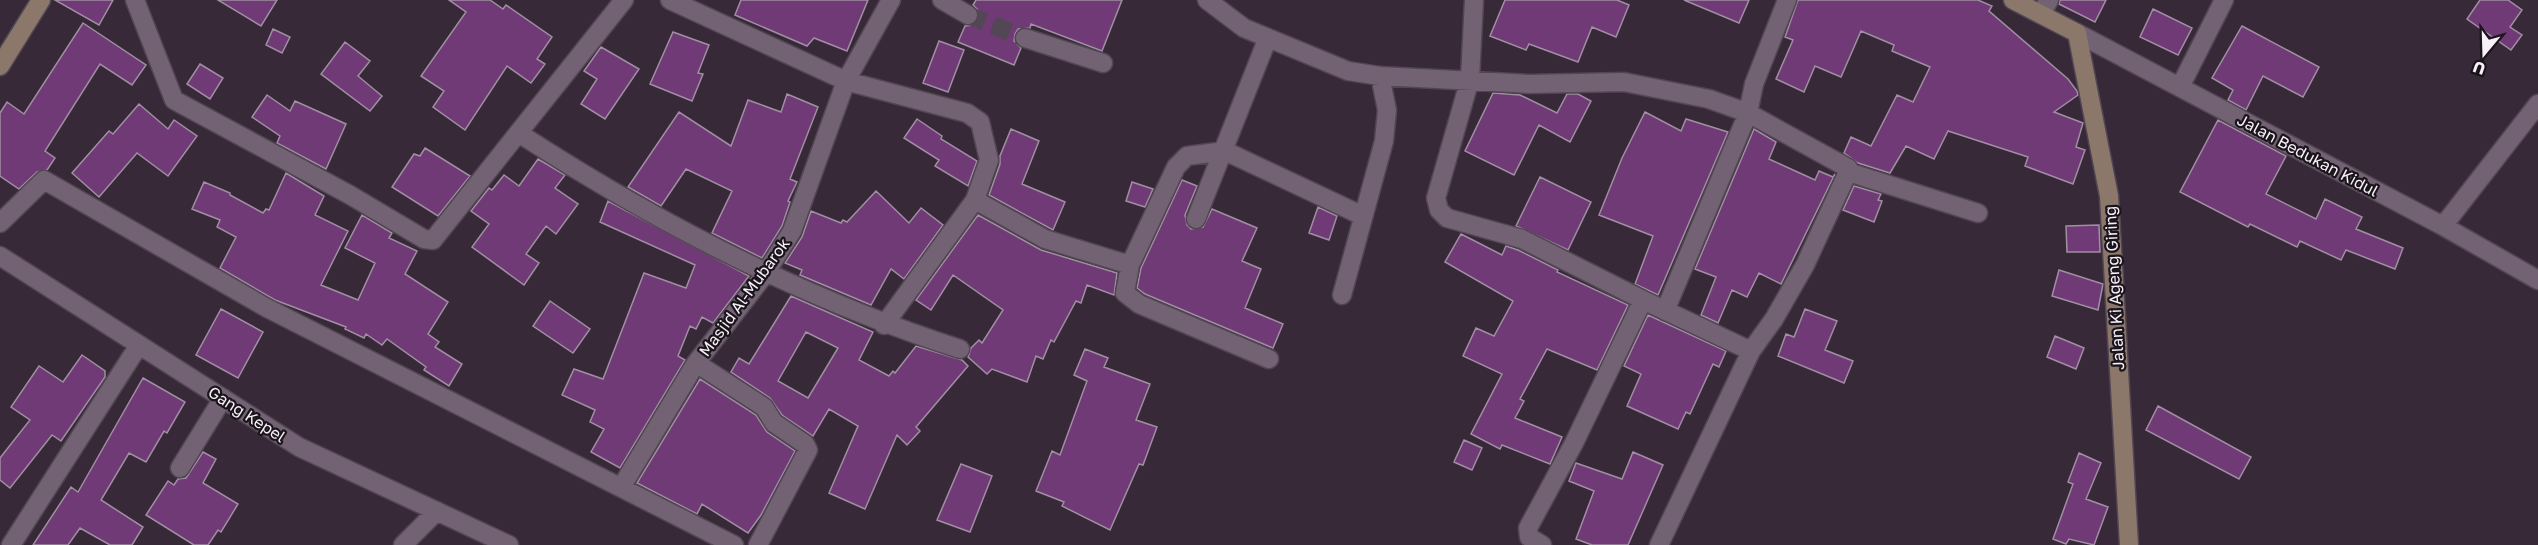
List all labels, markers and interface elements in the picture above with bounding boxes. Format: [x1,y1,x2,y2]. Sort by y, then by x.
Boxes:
north arrow [2454,24,2514,84]
text: U [2470,57,2488,80]
street label: Jalan Bedukan Kidul [2234,109,2382,201]
street label: Jalan Ki Ageng Giring [2100,205,2128,371]
street label: Masjid Al-Mubarok [694,234,794,360]
street label: Gang Kepel [205,382,289,446]

